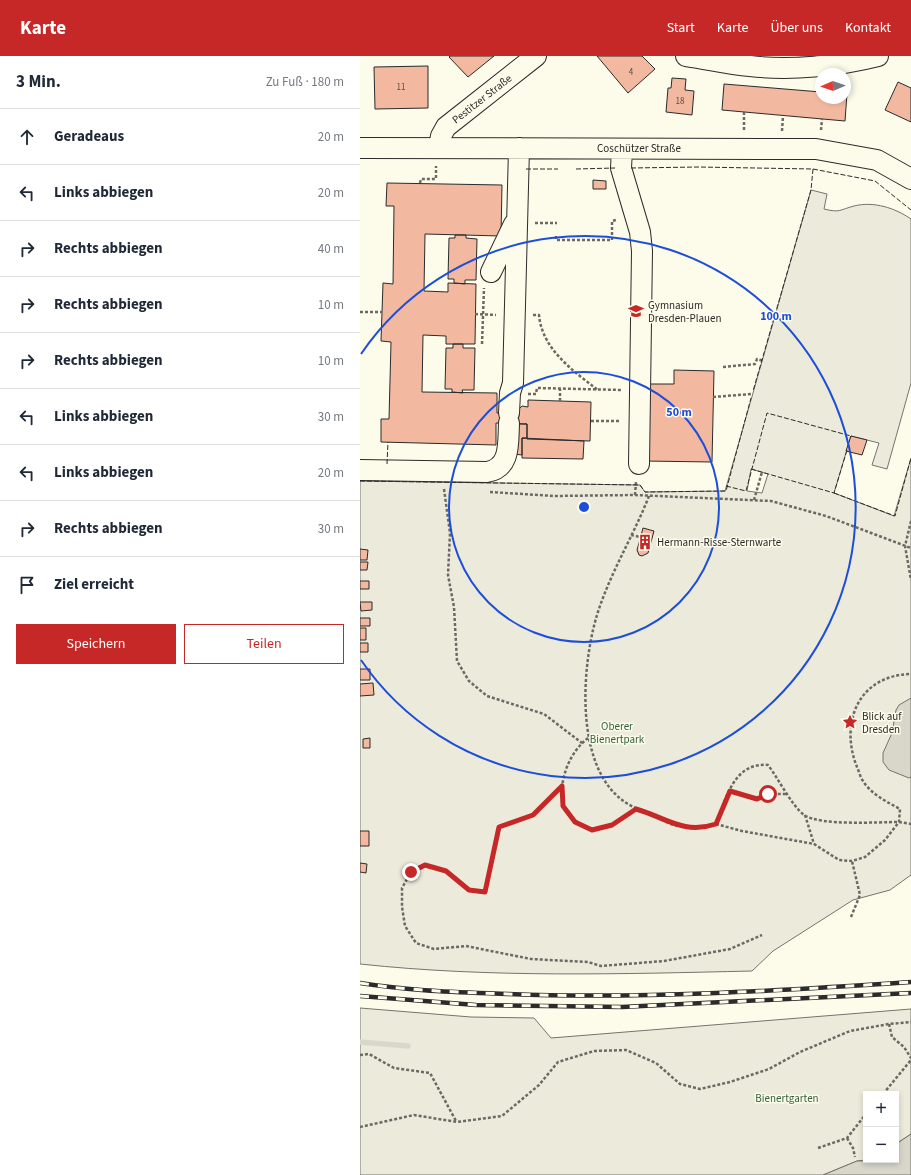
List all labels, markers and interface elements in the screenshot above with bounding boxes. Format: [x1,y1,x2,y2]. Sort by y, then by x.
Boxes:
text: Karte [20,15,66,42]
text: Start [667,18,695,38]
text: Karte [717,18,748,38]
text: Über uns [770,18,823,38]
text: Kontakt [845,18,891,38]
house number: 4 [629,66,634,79]
north arrow [815,68,851,104]
text: 3 Min. [16,70,61,94]
street label: Pestitzer Straße [449,71,515,127]
text: Zu Fuß · 180 m [266,73,344,91]
house number: 11 [397,81,405,94]
house number: 18 [676,95,685,108]
icon: ahead [16,126,38,148]
text: Geradeaus [54,126,124,147]
text: 20 m [318,128,344,146]
street label: Coschützer Straße [597,141,681,156]
icon: left [16,182,38,204]
text: Links abbiegen [54,182,153,203]
text: 20 m [318,184,344,202]
icon: right [16,238,38,260]
text: Rechts abbiegen [54,238,163,259]
text: 40 m [318,240,344,258]
icon: right [16,294,38,316]
text: Rechts abbiegen [54,294,163,315]
text: 10 m [318,296,344,314]
place label: Gymnasium Dresden-Plauen [648,298,722,326]
school or university icon: Gymnasium Dresden-Plauen [627,302,645,320]
text: 100 m [760,308,792,325]
icon: right [16,350,38,372]
text: Rechts abbiegen [54,350,163,371]
text: 10 m [318,352,344,370]
text: 50 m [666,404,692,421]
icon: left [16,406,38,428]
text: Links abbiegen [54,406,153,427]
text: 30 m [318,408,344,426]
icon: left [16,462,38,484]
text: Links abbiegen [54,462,153,483]
text: 20 m [318,464,344,482]
centre of rings [577,500,591,514]
icon: right [16,518,38,540]
text: Rechts abbiegen [54,518,163,539]
text: 30 m [318,520,344,538]
building icon: Hermann-Risse-Sternwarte [636,533,654,551]
place label: Hermann-Risse-Sternwarte [657,535,782,550]
icon: arrive [16,574,38,596]
text: Ziel erreicht [54,574,134,595]
button: Speichern [16,624,176,664]
button: Teilen [184,624,344,664]
place label: Blick auf Dresden [862,709,902,737]
place icon: Blick auf Dresden [841,713,859,731]
park label: Oberer Bienertpark [590,719,645,747]
route start [759,785,777,803]
route end [402,863,420,881]
park label: Bienertgarten [755,1091,819,1106]
map controls [863,1091,899,1163]
button: + [863,1091,899,1127]
button: − [863,1127,899,1163]

